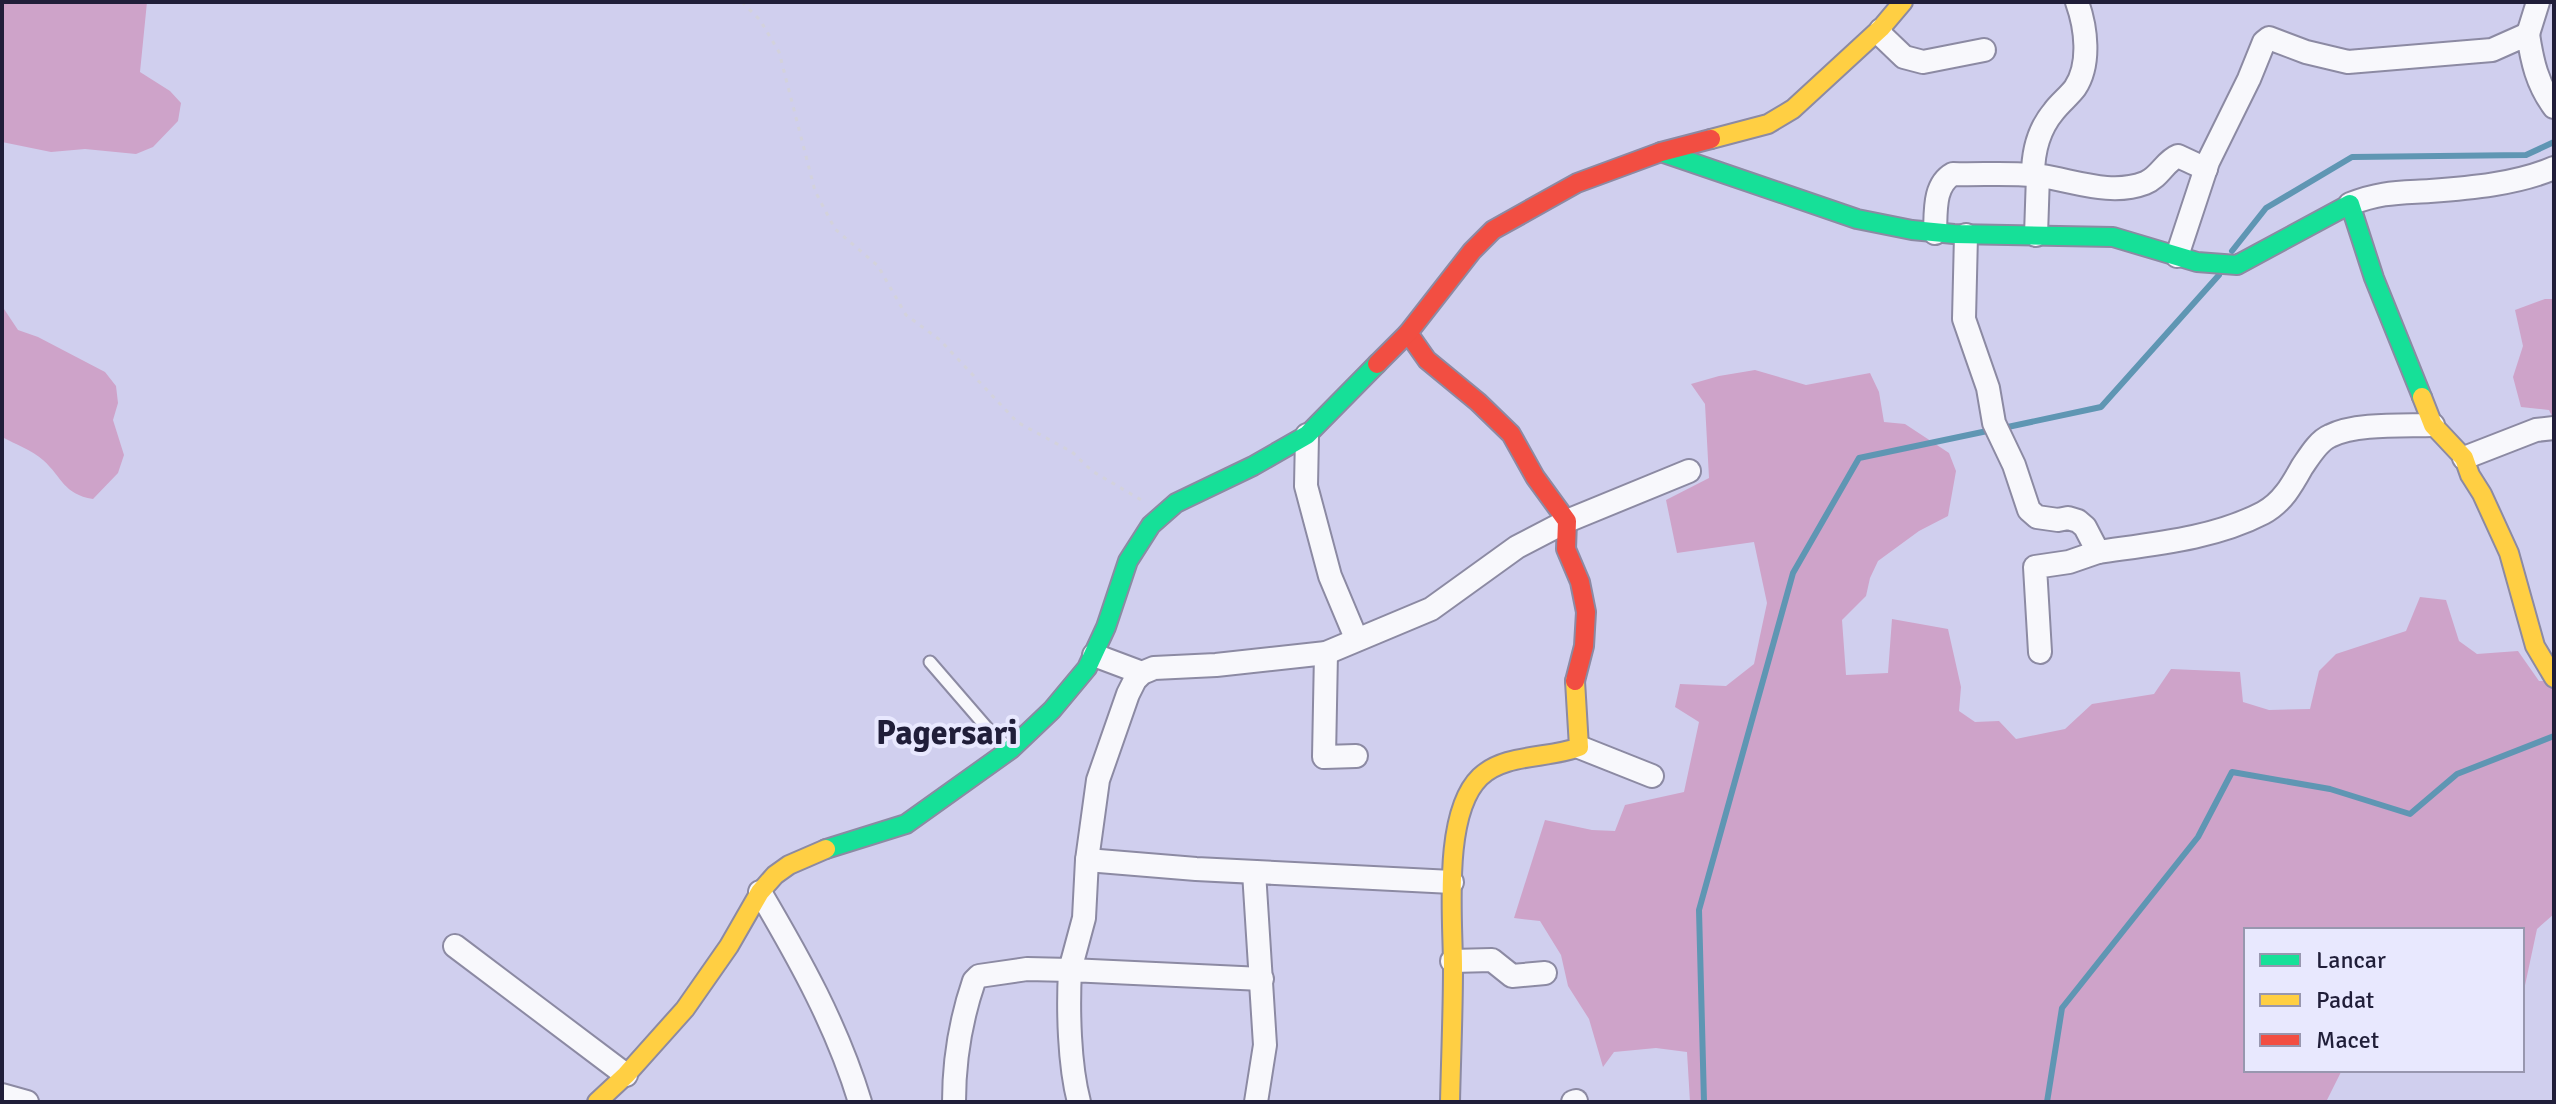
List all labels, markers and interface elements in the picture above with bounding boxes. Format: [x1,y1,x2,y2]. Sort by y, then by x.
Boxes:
district label: Pagersari [876,712,1018,754]
legend [2244,928,2524,1072]
text: Lancar [2316,945,2386,975]
text: Padat [2316,985,2374,1015]
text: Macet [2316,1025,2379,1055]

